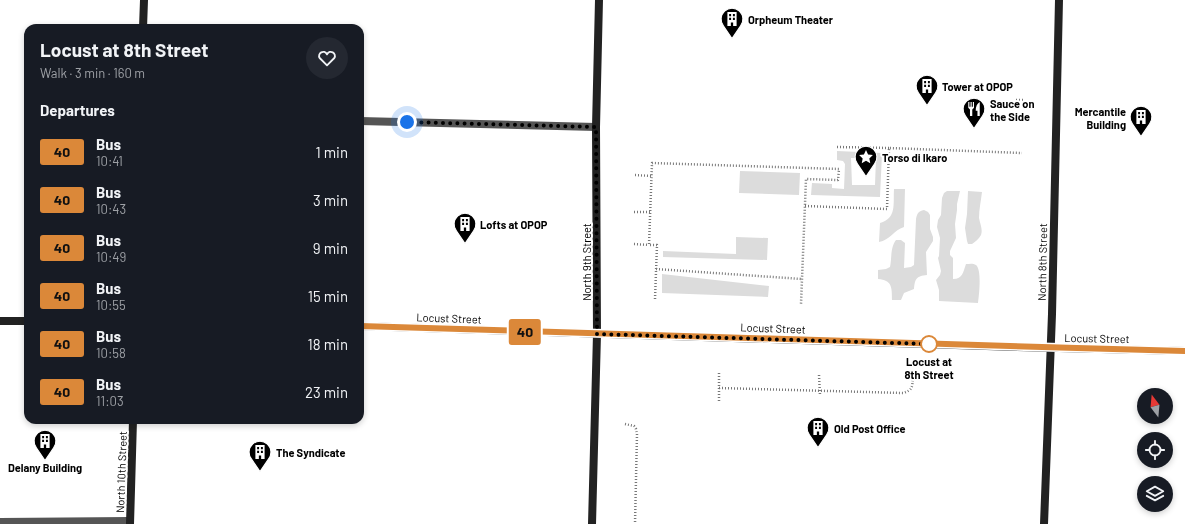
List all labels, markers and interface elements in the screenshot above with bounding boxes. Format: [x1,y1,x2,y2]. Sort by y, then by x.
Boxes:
building icon: Orpheum Theater [719,6,745,39]
place label: Orpheum Theater [748,13,834,26]
button: heart [306,37,348,79]
text: Locust at 8th Street [40,38,208,61]
text: Walk · 3 min · 160 m [40,65,145,81]
building icon: Tower at OPOP [914,73,940,106]
place label: Tower at OPOP [942,80,1013,93]
restaurant icon: Sauce on the Side [961,96,987,129]
place label: Sauce on the Side [990,97,1034,123]
text: Departures [40,101,115,119]
building icon: Mercantile Building [1128,104,1154,137]
place label: Mercantile Building [1075,105,1126,131]
your location [397,112,417,132]
text: Bus [96,135,121,153]
text: 40 [54,143,70,160]
text: 1 min [315,143,348,161]
place icon: Torso di Ikaro [853,144,879,177]
place label: Torso di Ikaro [882,151,947,164]
text: 10:41 [96,153,123,169]
text: Bus [96,183,121,201]
text: 40 [54,191,70,208]
text: 3 min [313,191,348,209]
text: 10:43 [96,201,126,217]
building icon: Lofts at OPOP [452,211,478,244]
place label: Lofts at OPOP [480,218,548,231]
street label: North 9th Street [580,223,593,301]
street label: North 8th Street [1035,223,1049,301]
text: Bus [96,231,121,249]
text: 40 [54,239,70,256]
text: 9 min [313,239,348,257]
text: 10:49 [96,249,126,265]
text: Bus [96,279,121,297]
text: 40 [54,287,70,304]
text: 15 min [308,287,348,305]
text: 10:55 [96,297,126,313]
street label: Locust Street [416,310,482,326]
line badge: 40 [507,319,543,345]
street label: Locust Street [740,320,806,336]
text: 40 [517,323,533,340]
text: Bus [96,327,121,345]
street label: Locust Street [1064,331,1130,345]
text: 40 [54,335,70,352]
text: 18 min [308,335,348,353]
marker: Locust at 8th Street [920,335,938,353]
text: 10:58 [96,345,126,361]
place label: Locust at 8th Street [904,355,954,381]
text: Bus [96,375,121,393]
text: 40 [54,383,70,400]
text: 23 min [305,383,348,401]
north arrow [1137,388,1173,424]
map controls [1137,388,1173,512]
text: 11:03 [96,393,124,409]
building icon: Old Post Office [805,415,831,448]
place label: Old Post Office [834,422,906,435]
building icon: Delany Building [32,428,58,461]
street label: North 10th Street [113,431,129,513]
button: locate [1137,432,1173,468]
building icon: The Syndicate [247,439,273,472]
place label: The Syndicate [276,446,345,459]
place label: Delany Building [8,461,82,474]
button: layers [1137,476,1173,512]

